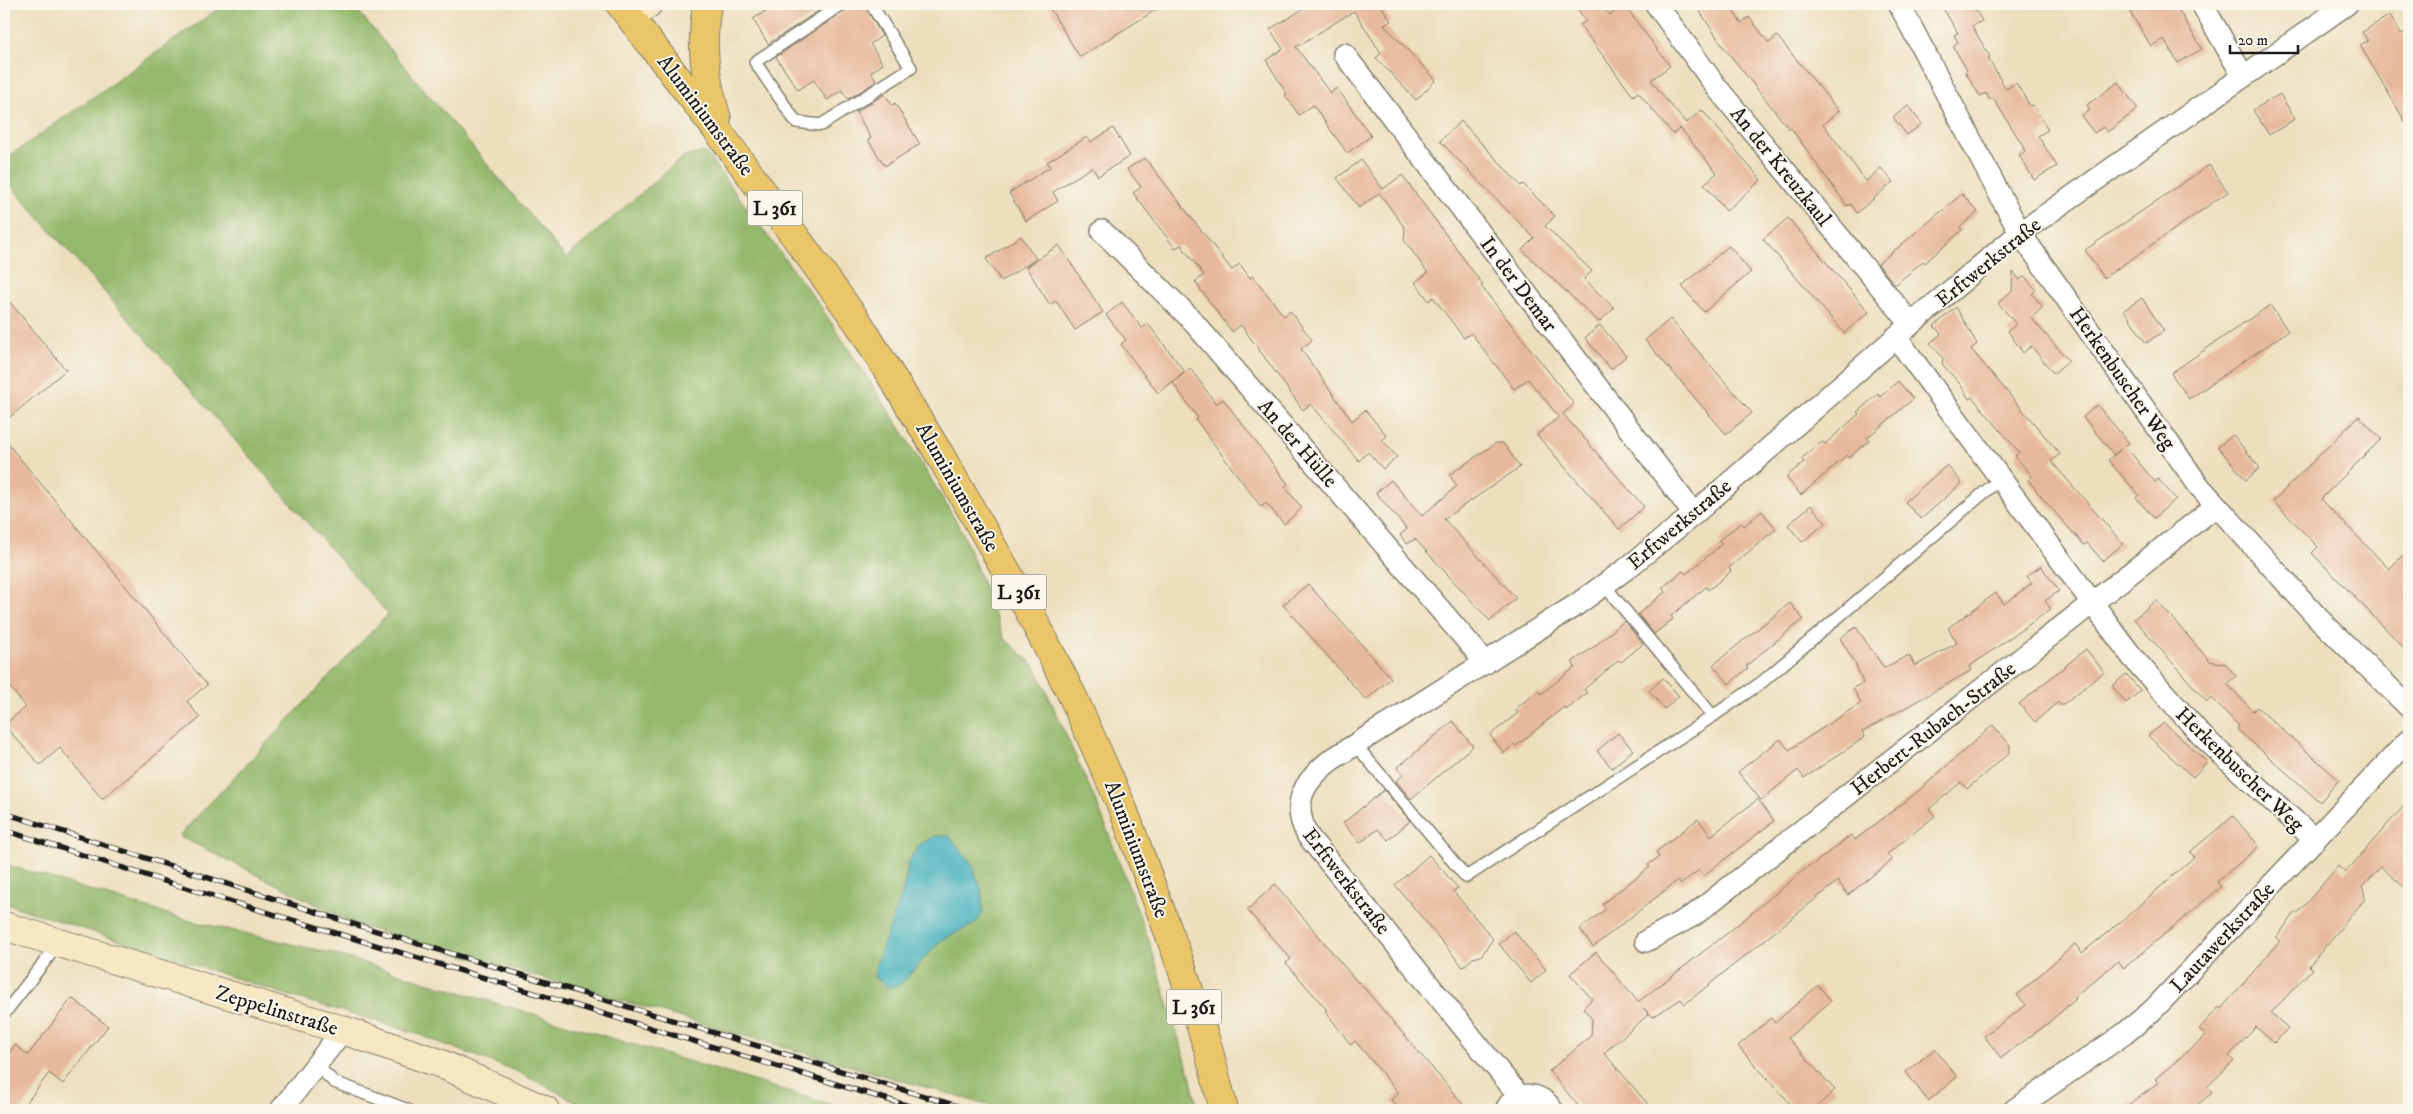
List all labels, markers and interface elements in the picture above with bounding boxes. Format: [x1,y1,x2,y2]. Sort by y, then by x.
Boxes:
scale bar [2230,22,2298,54]
text: 20 m [2238,31,2268,50]
street label: Aluminiumstraße [651,50,759,182]
street label: An der Kreuzkaul [1724,101,1837,232]
road number: L 361 [748,190,802,226]
street label: Erftwerkstraße [1931,212,2047,313]
street label: In der Demar [1474,232,1563,337]
street label: Herkenbuscher Weg [2063,302,2182,456]
street label: An der Hülle [1252,394,1343,494]
street label: Aluminiumstraße [910,418,1005,557]
street label: Erftwerkstraße [1622,473,1737,576]
road number: L 361 [992,574,1046,610]
street label: Herbert-Rubach-Straße [1846,656,2022,801]
street label: Herkenbuscher Weg [2170,702,2310,838]
street label: Aluminiumstraße [1098,777,1174,922]
street label: Erftwerkstraße [1297,823,1396,940]
street label: Lautawerkstraße [2165,877,2281,998]
street label: Zeppelinstraße [212,980,341,1042]
road number: L 361 [1166,990,1222,1024]

